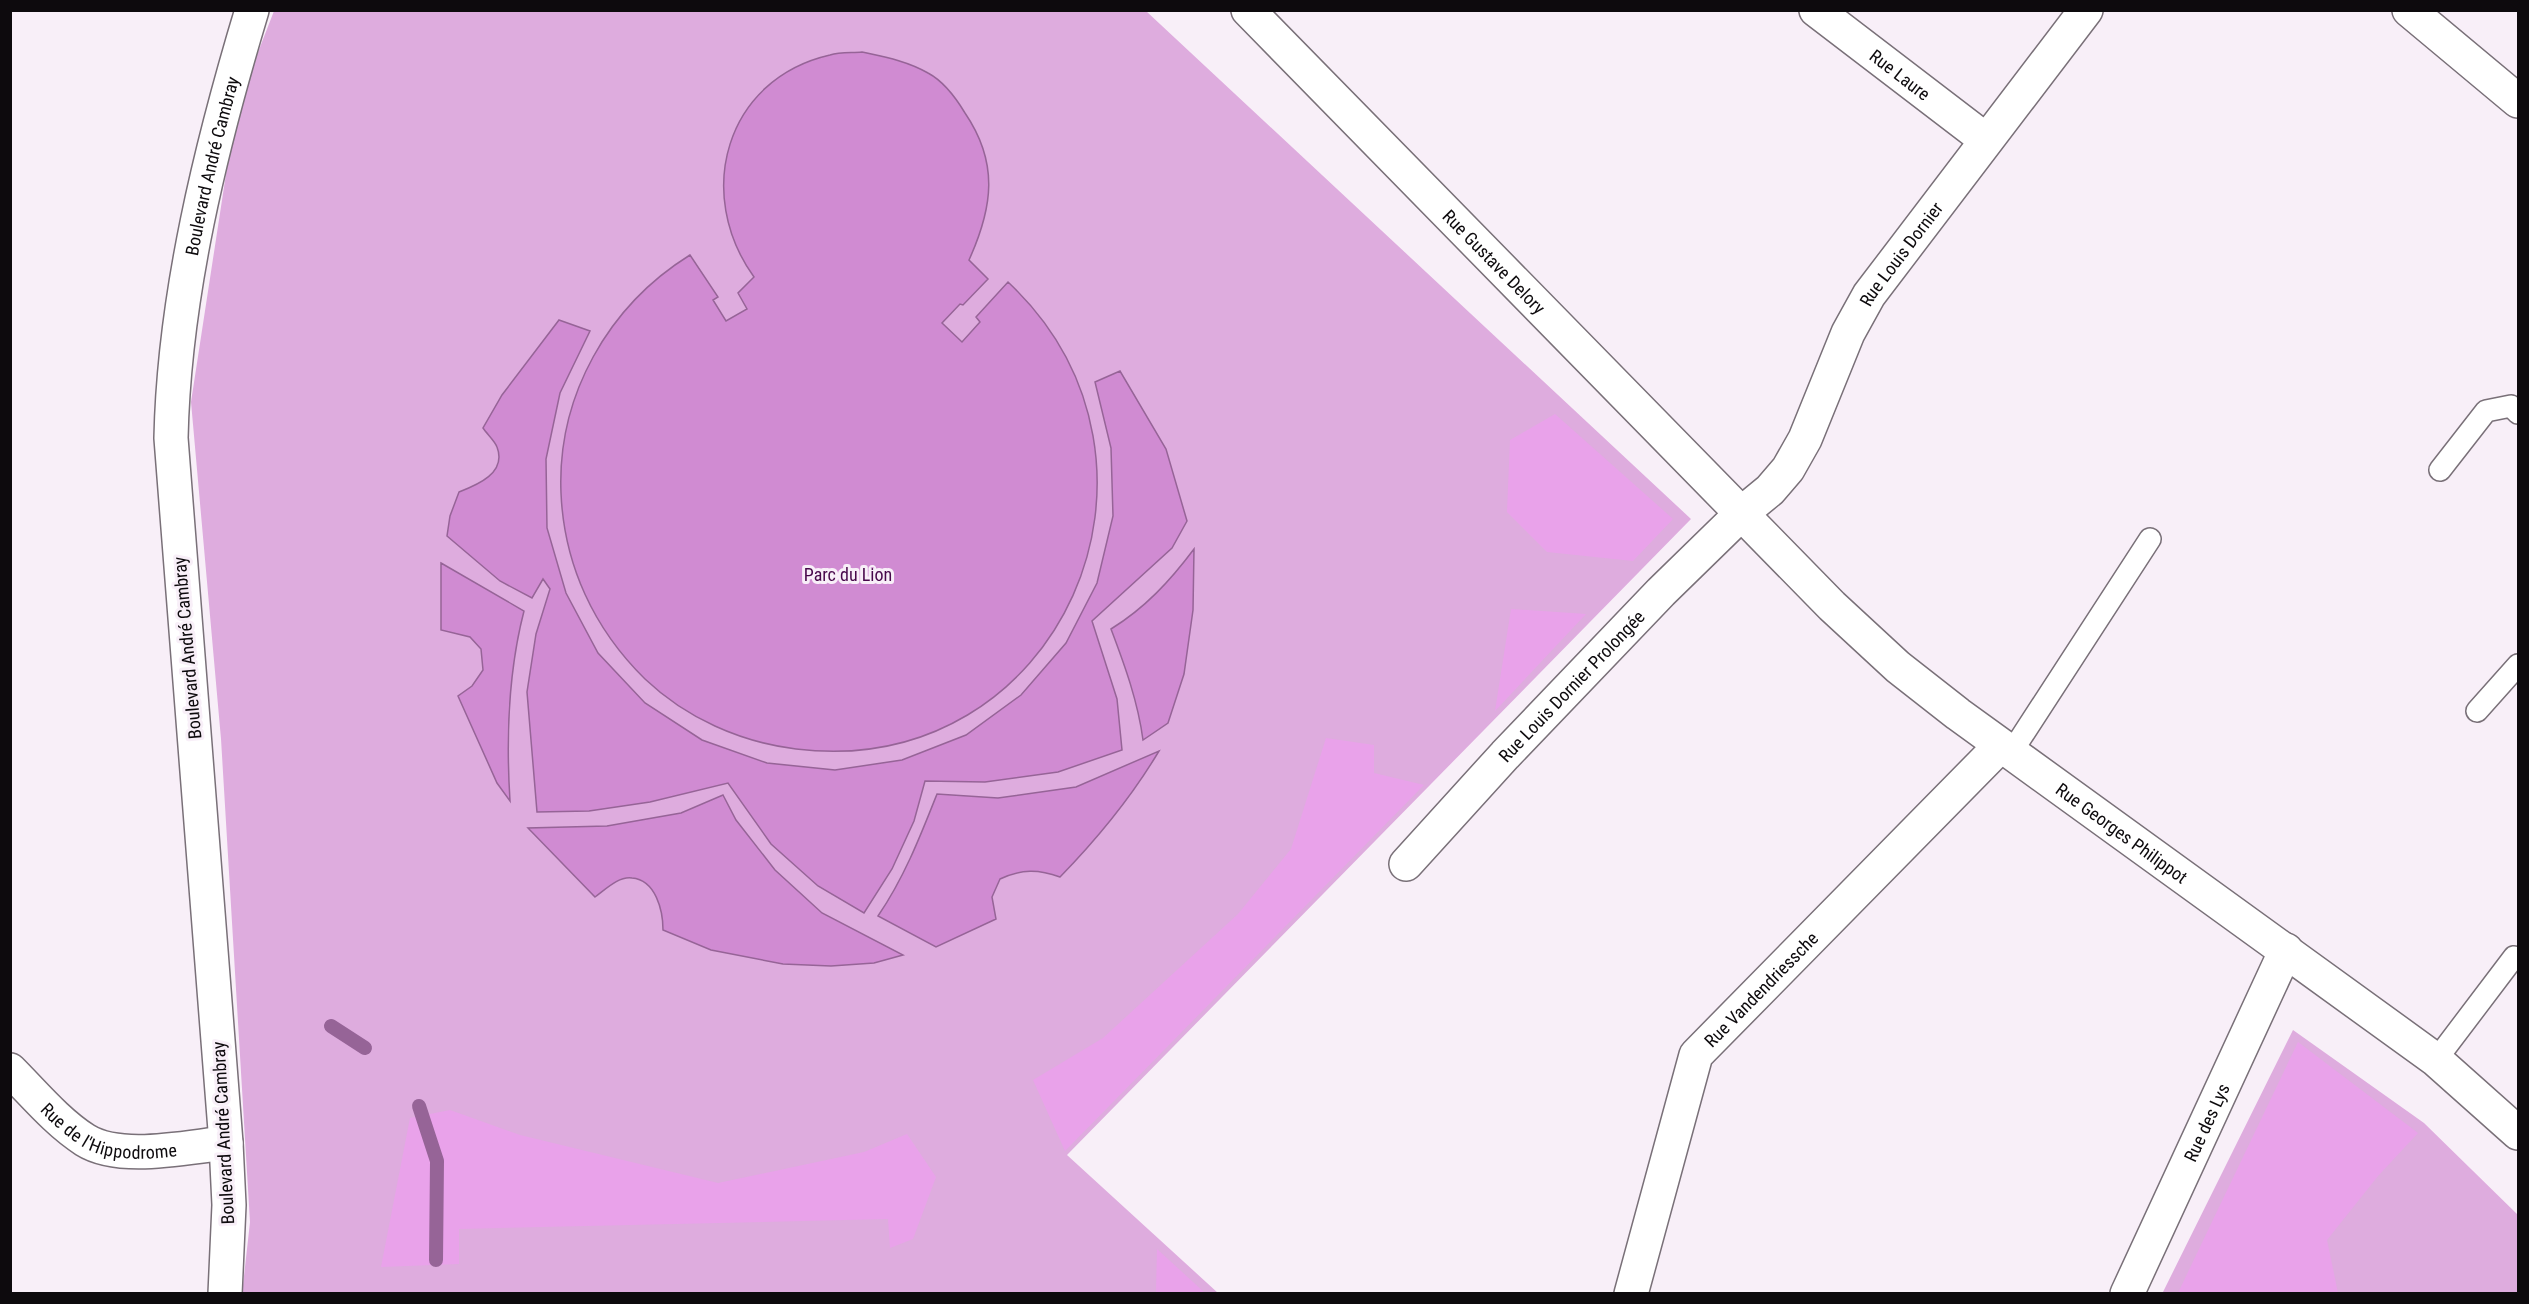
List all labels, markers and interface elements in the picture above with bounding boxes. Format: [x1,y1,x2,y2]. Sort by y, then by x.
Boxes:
street label: Rue Laure [1866,45,1935,104]
street label: Boulevard André Cambray [180,74,243,257]
street label: Rue Louis Dornier [1855,197,1947,310]
street label: Rue Gustave Delory [1439,205,1550,318]
street label: Boulevard André Cambray [169,555,205,740]
park label: Parc du Lion [804,564,892,585]
street label: Rue Louis Dornier Prolongée [1494,606,1648,766]
street label: Rue Georges Philippot [2052,778,2192,887]
street label: Rue Vandendriessche [1700,927,1822,1051]
street label: Boulevard André Cambray [208,1041,238,1225]
street label: Rue des Lys [2179,1080,2233,1165]
street label: Rue de l'Hippodrome [37,1098,178,1162]

